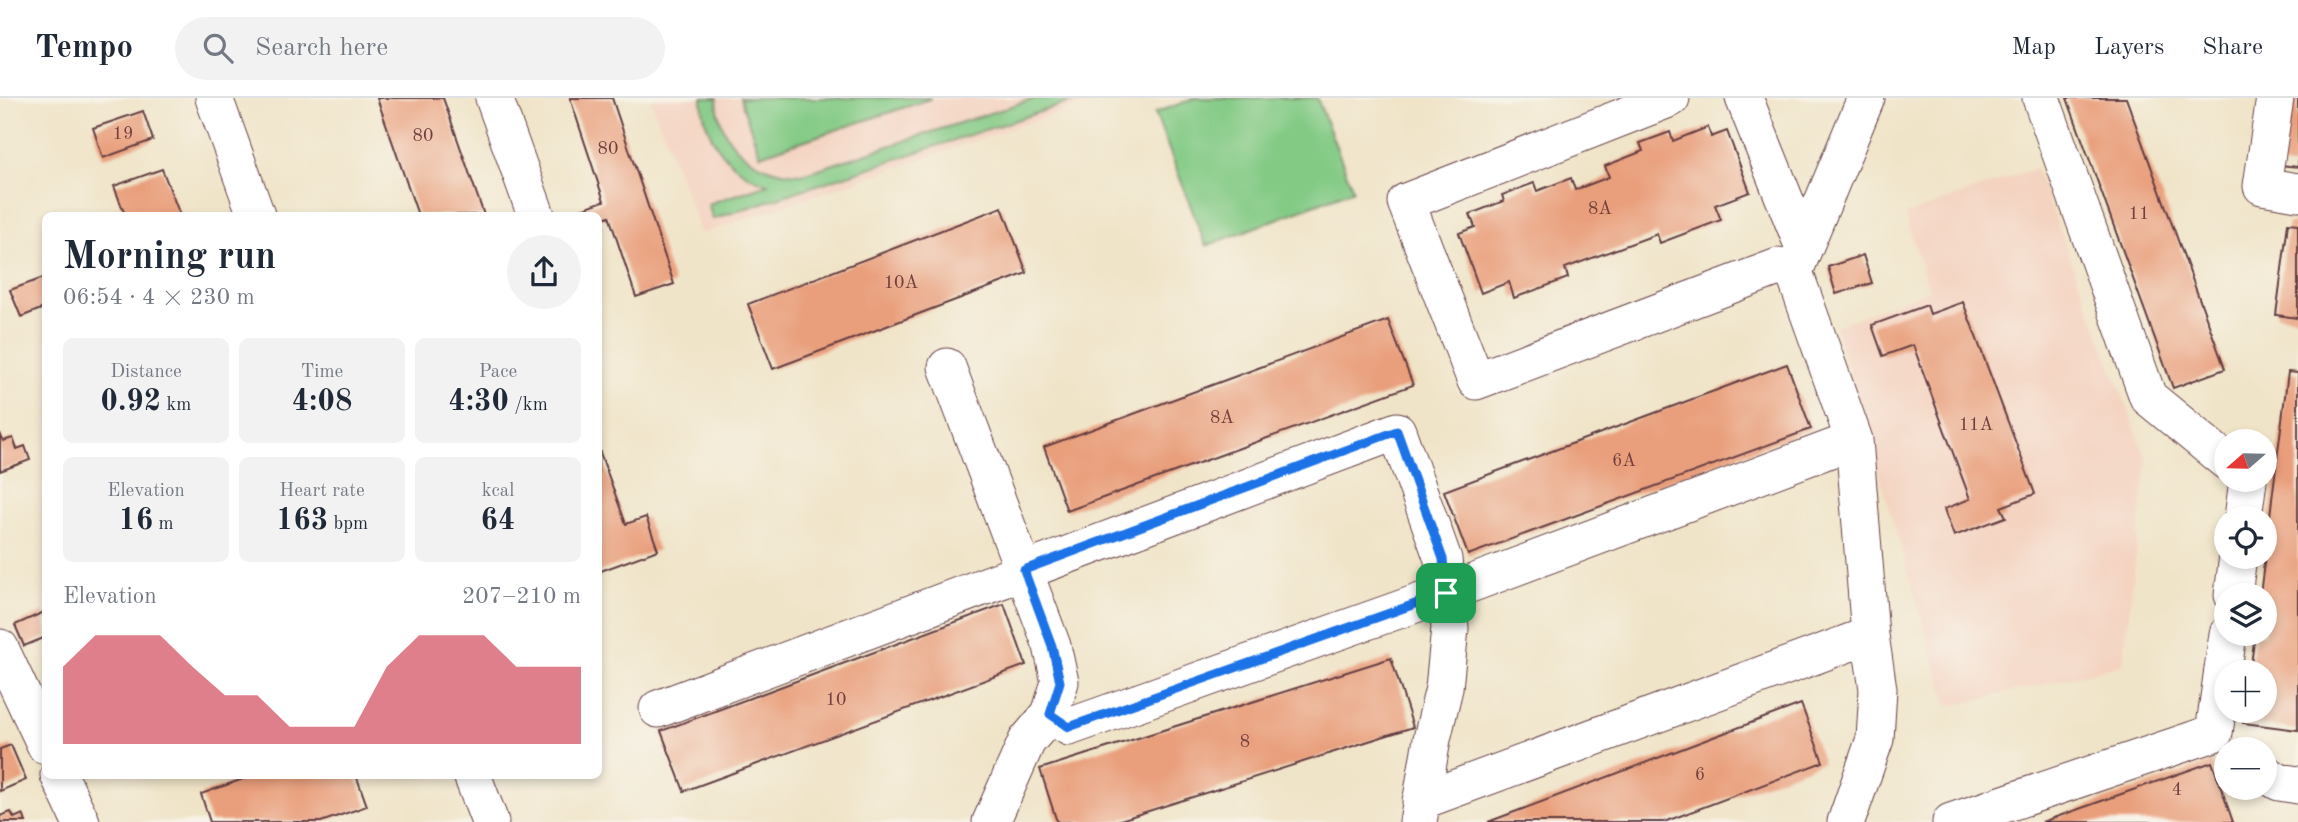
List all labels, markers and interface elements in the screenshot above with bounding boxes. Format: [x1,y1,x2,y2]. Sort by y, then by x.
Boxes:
search box [175,17,665,80]
icon: search [199,29,237,67]
text: Tempo [35,32,133,65]
text: Search here [255,35,388,61]
text: Map [2012,36,2056,60]
text: Layers [2094,36,2164,60]
text: Share [2202,36,2263,60]
house number: 19 [113,125,133,143]
house number: 80 [413,127,433,145]
house number: 80 [598,140,618,158]
house number: 8А [1588,200,1612,218]
house number: 11 [2129,205,2149,223]
button: share [507,235,581,309]
text: Morning run [63,239,276,277]
house number: 10А [884,274,919,292]
text: 06:54 · 4 × 230 m [63,286,255,309]
text: Distance [110,363,182,382]
text: Time [301,363,343,382]
text: Pace [479,363,517,382]
text: 0.92 [101,387,161,417]
text: 4:08 [292,387,352,417]
text: 4:30 [448,387,509,417]
text: km [161,396,191,415]
text: /km [509,396,548,415]
house number: 8А [1210,409,1234,427]
house number: 11А [1959,416,1994,434]
north arrow [2214,429,2277,492]
map controls [2214,429,2277,800]
house number: 6А [1612,452,1636,470]
text: Elevation [107,482,185,501]
text: Heart rate [279,482,365,501]
text: kcal [482,482,514,501]
text: 16 [118,506,153,536]
text: 163 [276,506,328,536]
text: 64 [481,506,515,536]
button: locate [2214,506,2277,569]
text: m [153,515,174,534]
text: bpm [328,515,368,534]
pin [1416,563,1476,623]
icon: arrive [1427,574,1465,612]
button: layers [2214,583,2277,646]
text: Elevation [63,585,157,608]
text: 207–210 m [462,585,581,608]
button: + [2214,660,2277,723]
house number: 10 [826,691,846,709]
house number: 8 [1240,733,1250,751]
button: − [2214,737,2277,800]
house number: 6 [1695,766,1705,784]
house number: 4 [2172,781,2182,799]

